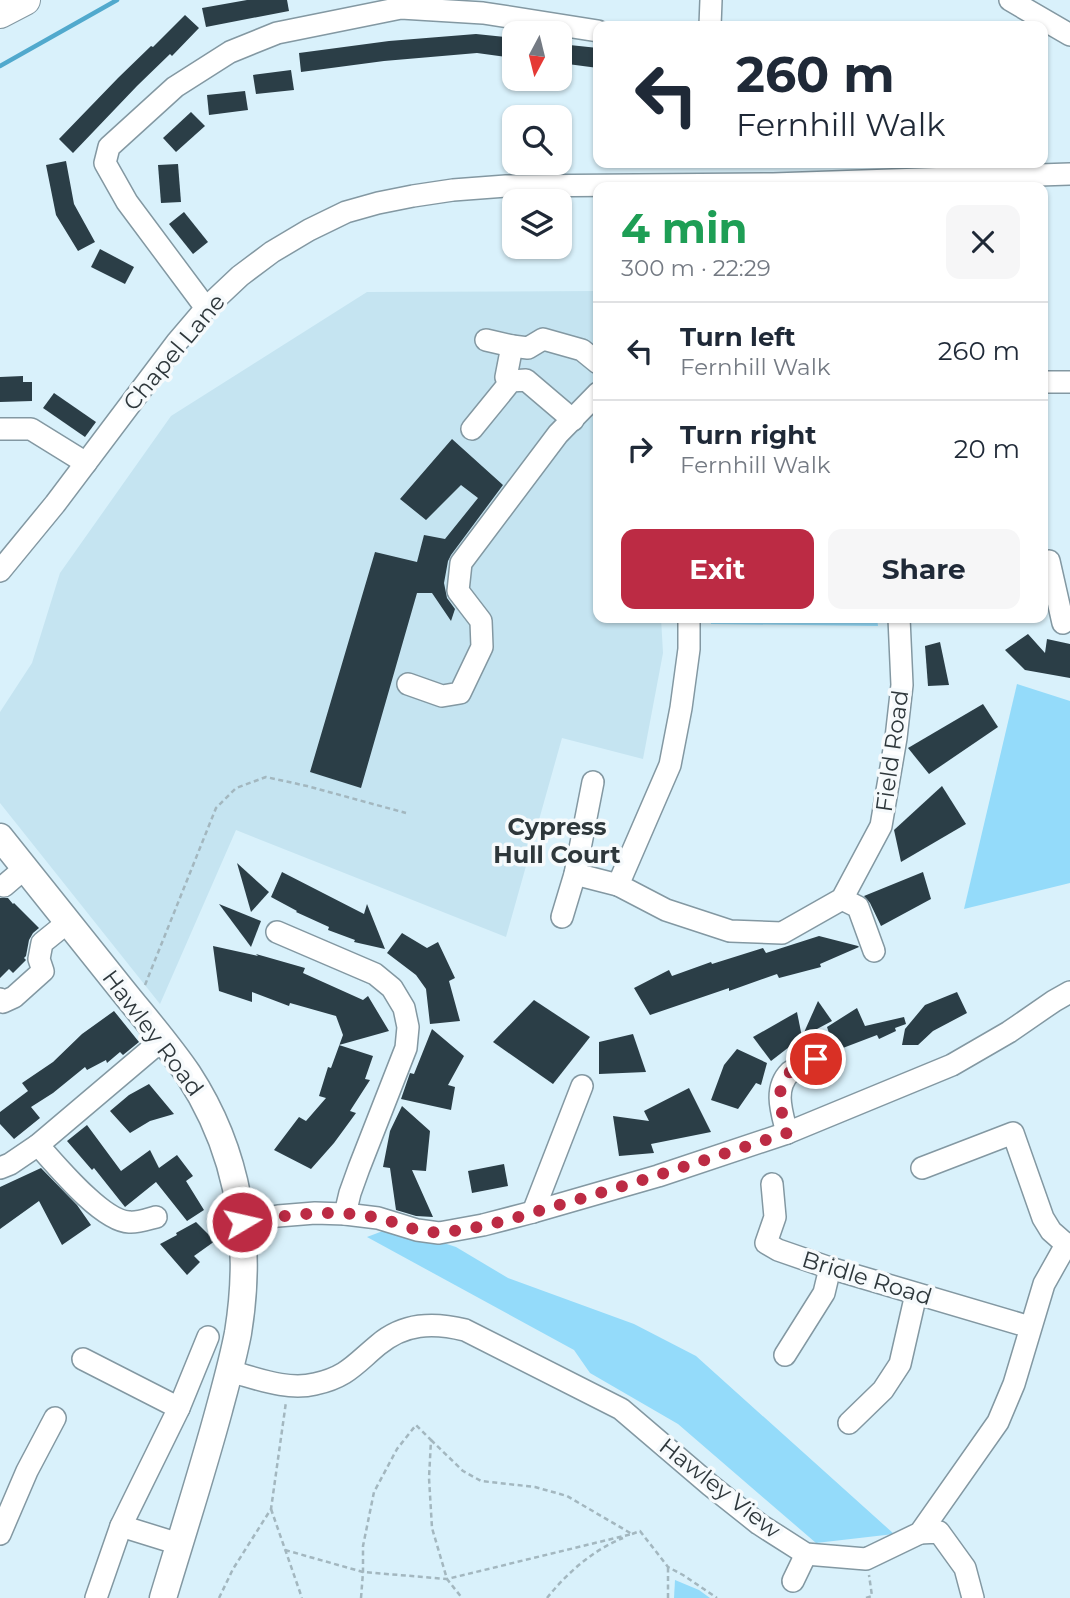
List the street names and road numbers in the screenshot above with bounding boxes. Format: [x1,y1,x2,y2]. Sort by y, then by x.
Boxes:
street label: Chapel Lane [117,288,231,416]
street label: Field Road [870,688,914,814]
street label: Hawley Road [96,964,210,1102]
street label: Bridle Road [799,1245,935,1311]
street label: Hawley View [654,1432,787,1545]

